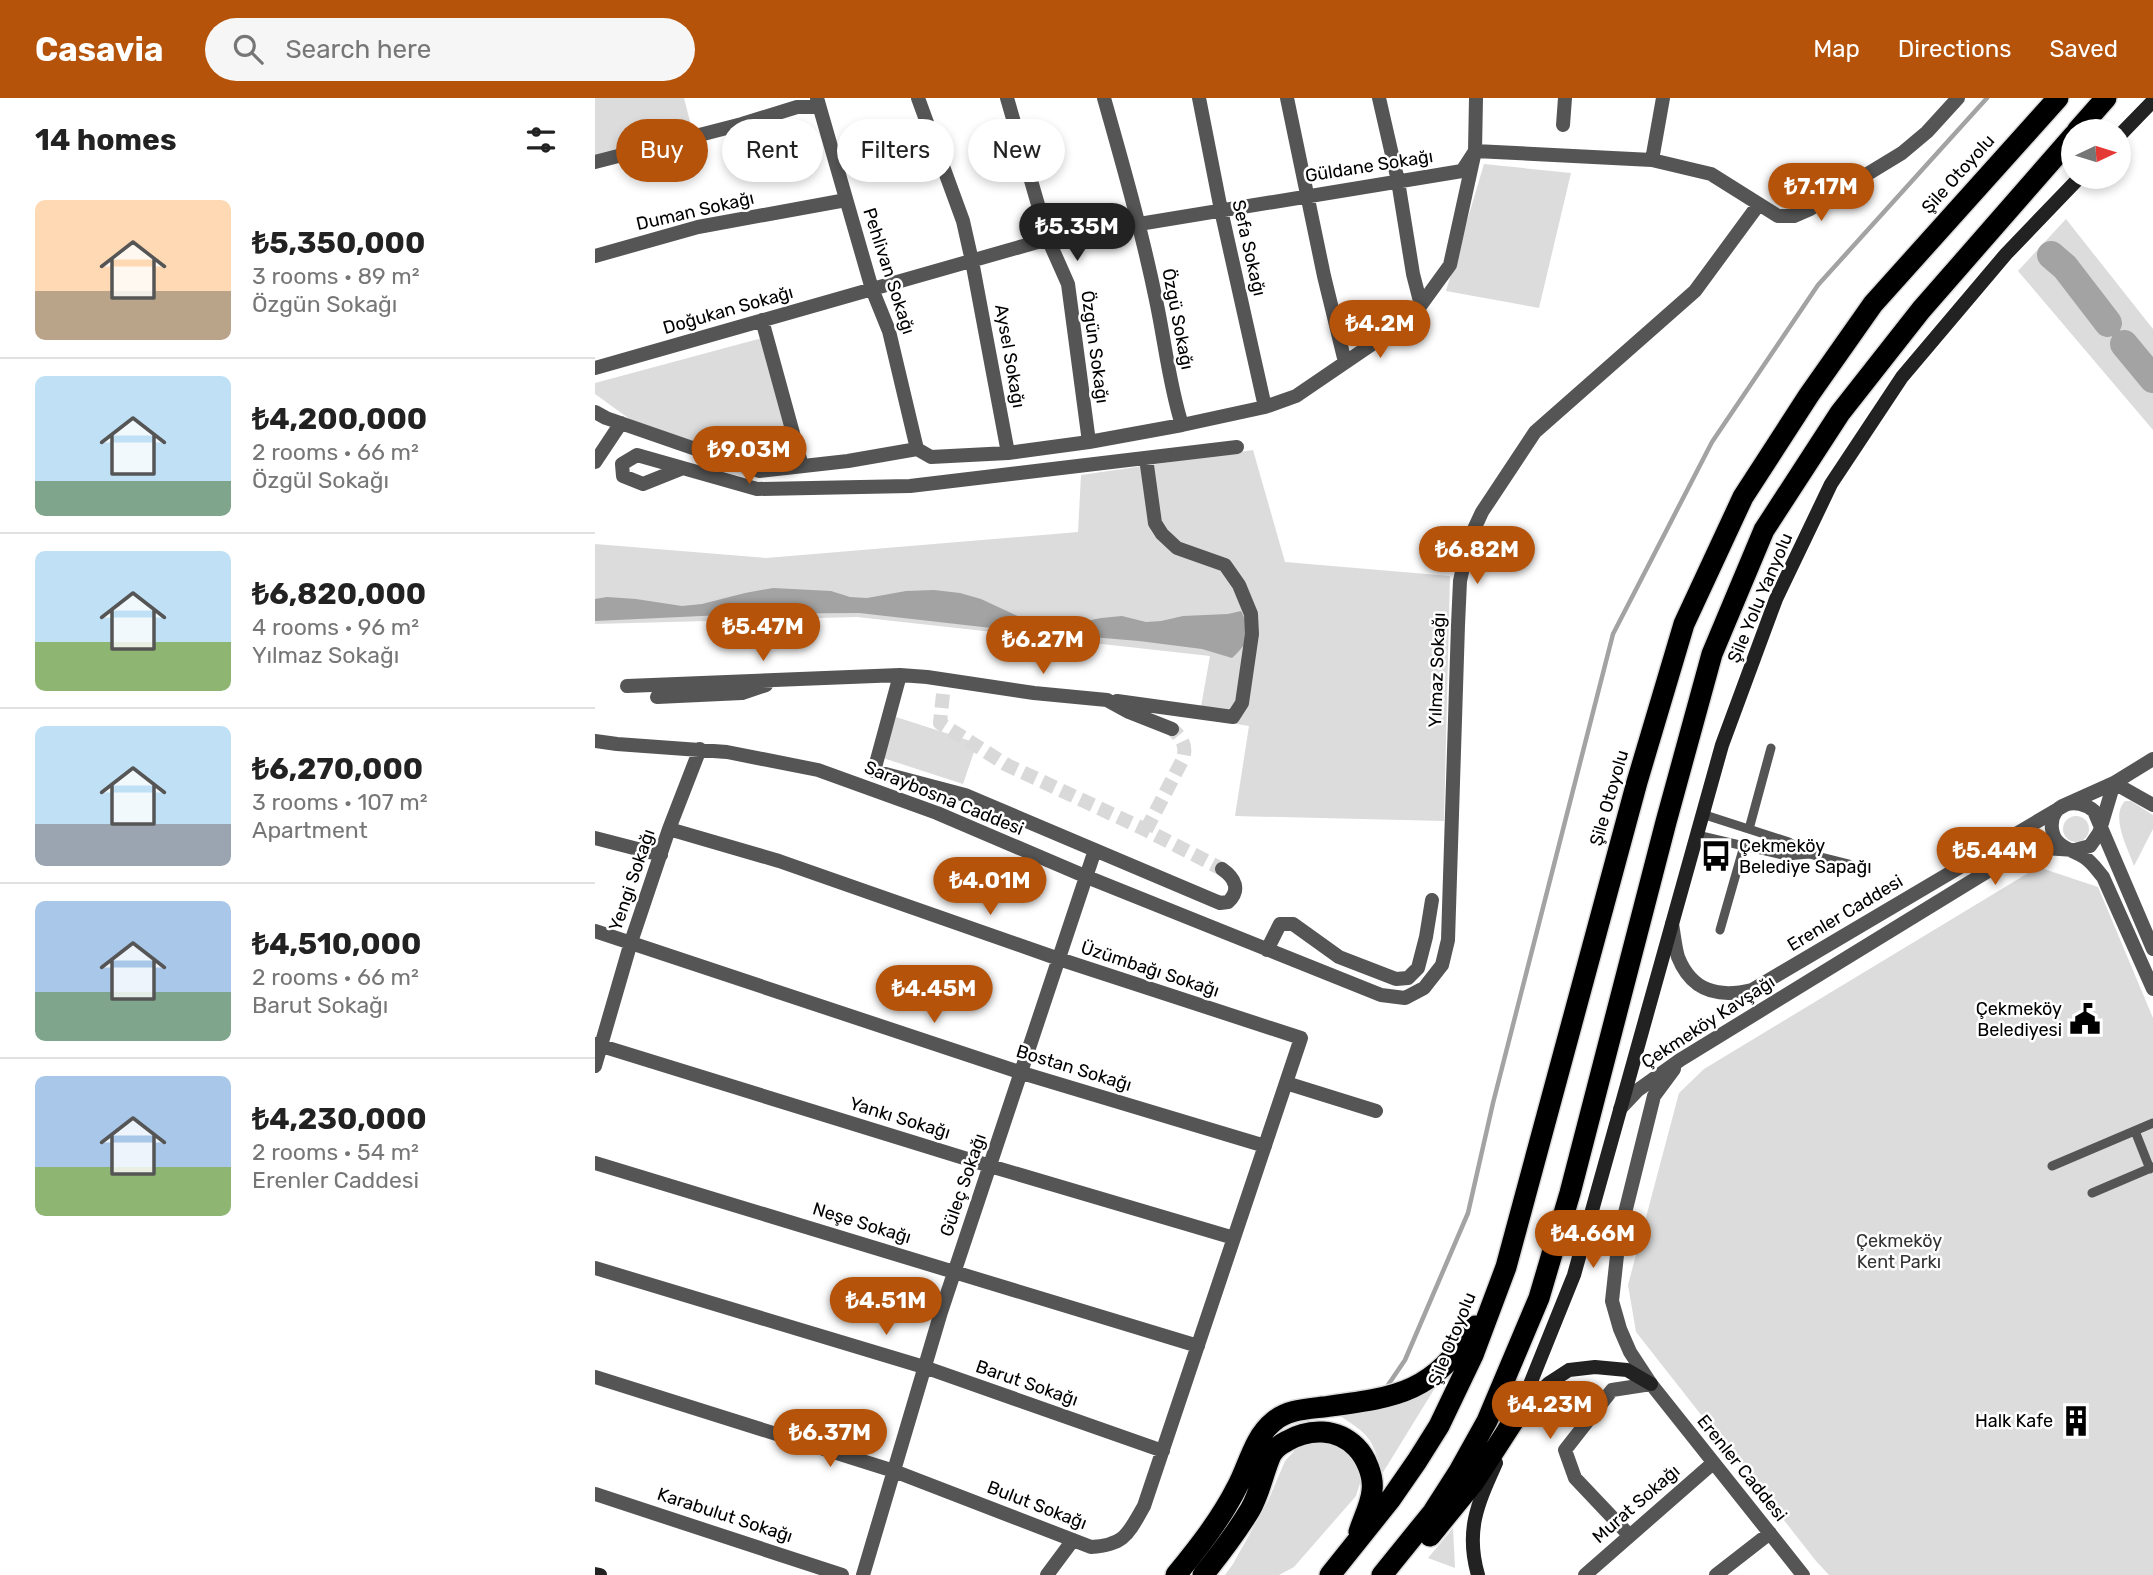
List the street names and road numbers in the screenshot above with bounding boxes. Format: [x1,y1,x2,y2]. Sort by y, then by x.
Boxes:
street label: Şile Otoyolu [1917,130,1999,218]
street label: Güldane Sokağı [1303,145,1435,187]
street label: Duman Sokağı [634,187,756,235]
street label: Sefa Sokağı [1227,198,1271,298]
street label: Pehlivan Sokağı [858,205,920,337]
street label: Özgü Sokağı [1157,266,1199,372]
street label: Doğukan Sokağı [660,281,796,339]
street label: Özgün Sokağı [1076,289,1114,405]
street label: Aysel Sokağı [990,302,1030,410]
street label: Şile Yolu Yanyolu [1723,530,1797,666]
street label: Yılmaz Sokağı [1424,612,1450,728]
street label: Şile Otoyolu [1585,747,1633,849]
street label: Saraybosna Caddesi [861,756,1027,840]
street label: Yengi Sokağı [604,826,660,934]
street label: Erenler Caddesi [1783,870,1907,956]
street label: Üzümbağı Sokağı [1078,936,1222,1002]
street label: Çekmeköy Kavşağı [1637,971,1779,1073]
street label: Bostan Sokağı [1014,1040,1134,1096]
street label: Yankı Sokağı [847,1092,953,1144]
street label: Güleç Sokağı [935,1131,991,1239]
street label: Neşe Sokağı [810,1198,914,1248]
street label: Şile Otoyolu [1423,1289,1481,1389]
street label: Barut Sokağı [973,1355,1081,1411]
street label: Erenler Caddesi [1692,1410,1792,1526]
street label: Murat Sokağı [1588,1460,1684,1548]
street label: Bulut Sokağı [984,1476,1090,1534]
street label: Karabulut Sokağı [654,1483,796,1547]

